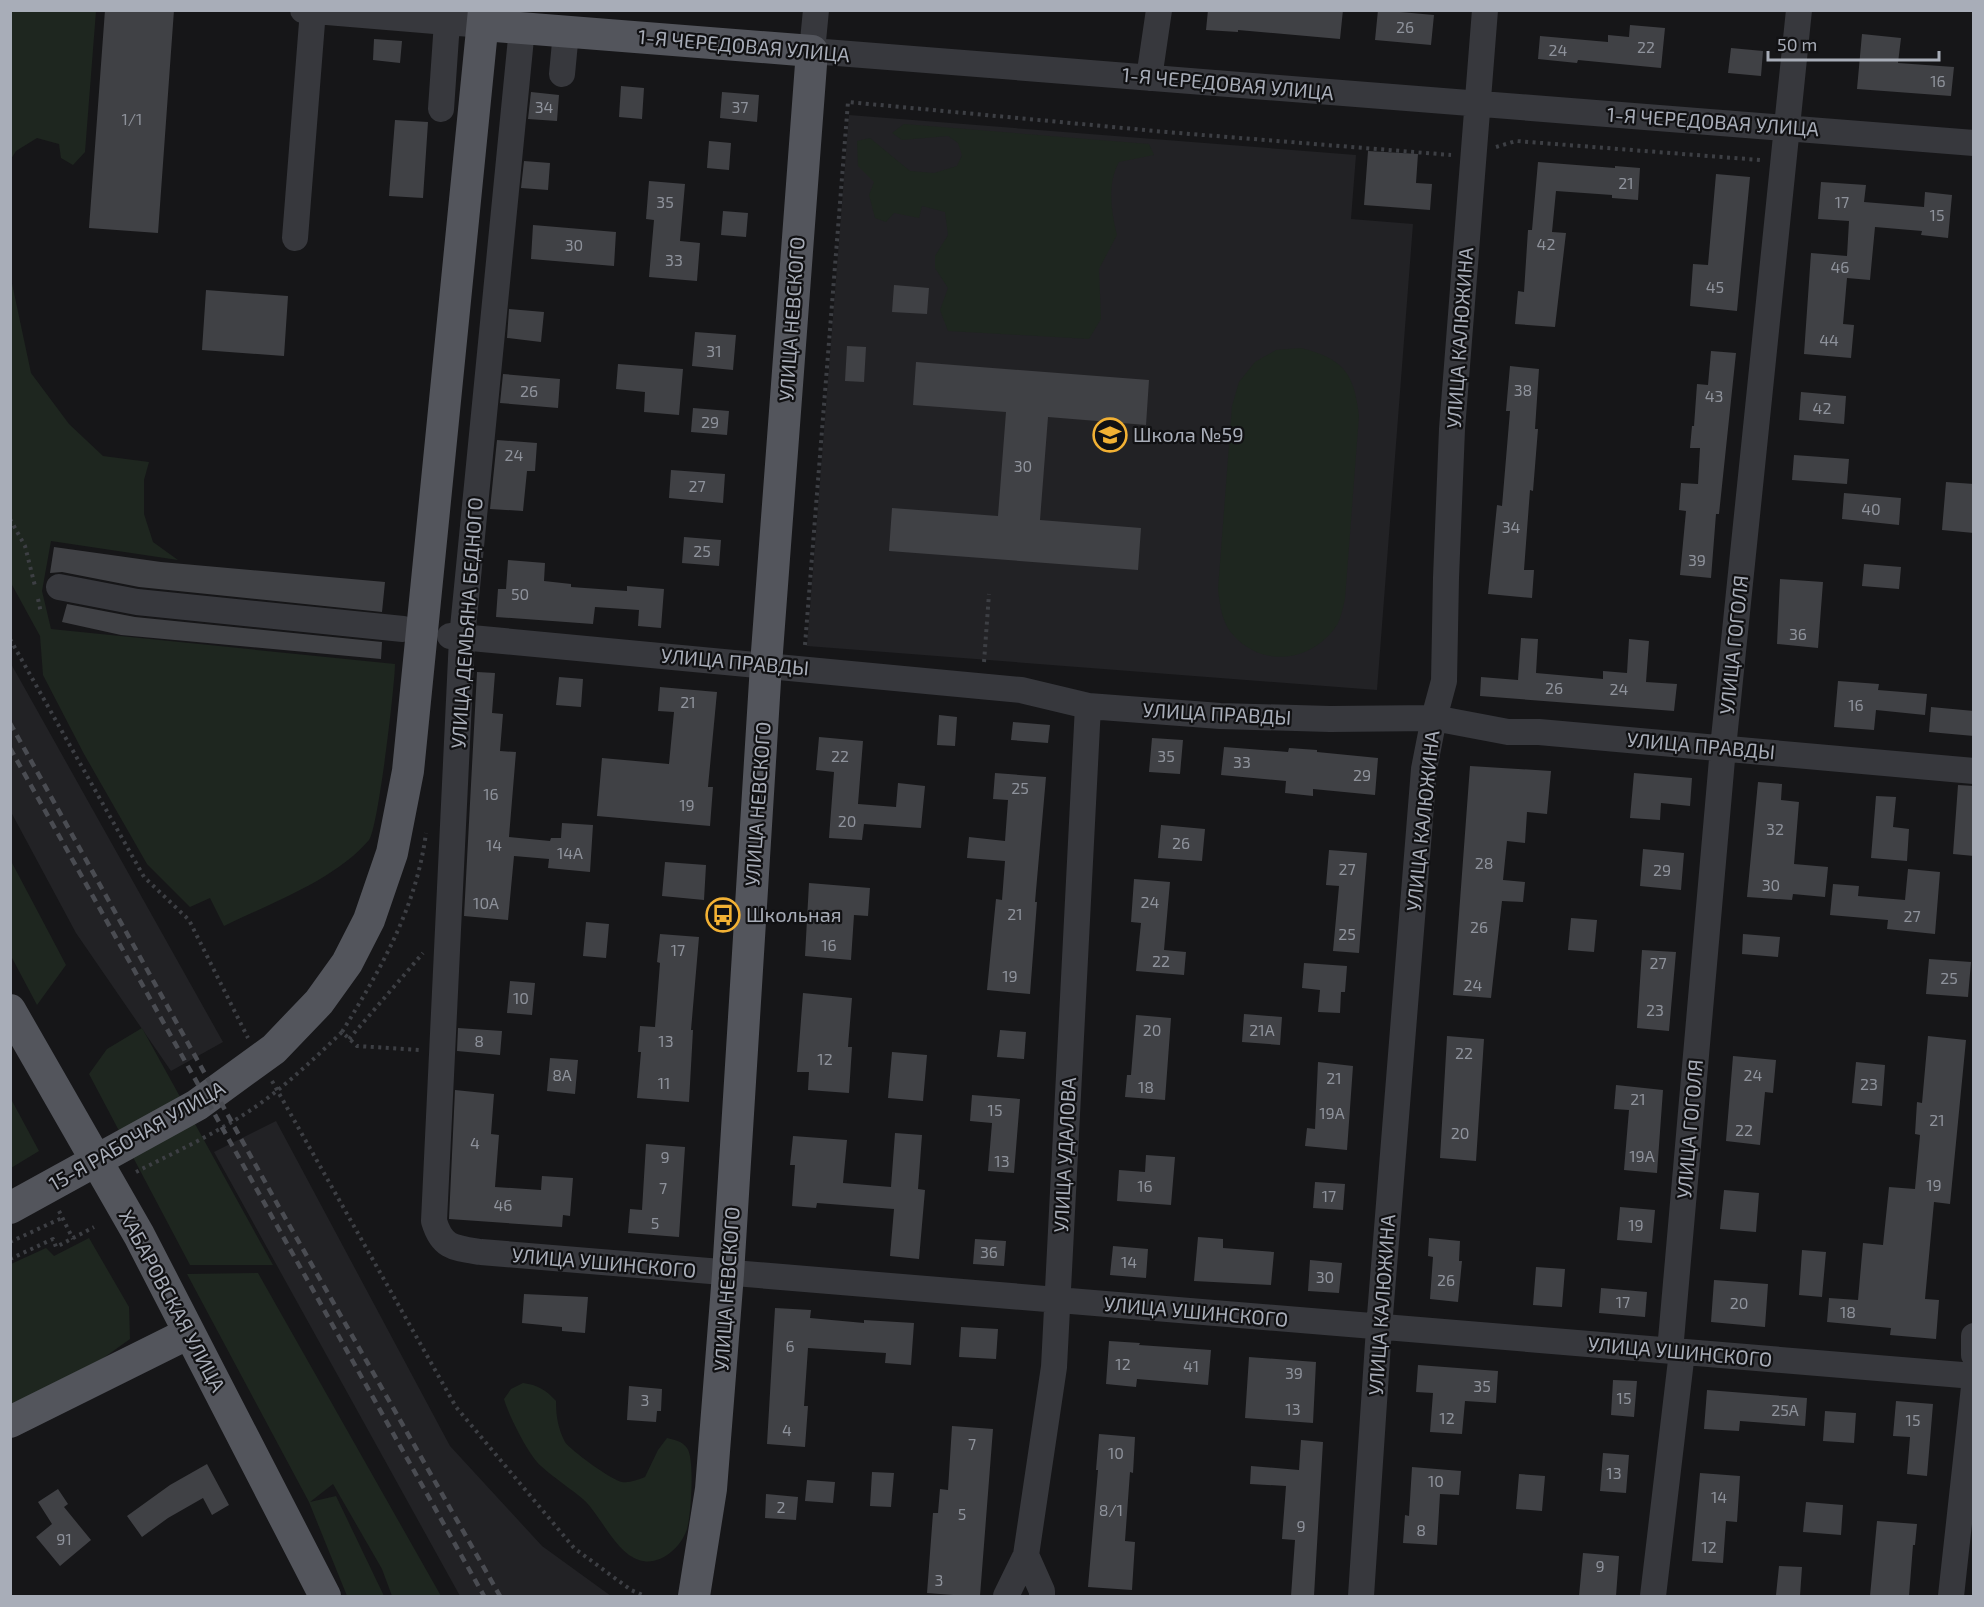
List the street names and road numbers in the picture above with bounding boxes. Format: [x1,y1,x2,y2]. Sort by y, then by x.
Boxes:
street label: 1-Я ЧЕРЕДОВАЯ УЛИЦА [637,24,852,66]
street label: 1-Я ЧЕРЕДОВАЯ УЛИЦА [1121,62,1336,104]
street label: 1-Я ЧЕРЕДОВАЯ УЛИЦА [1606,102,1820,140]
street label: УЛИЦА НЕВСКОГО [773,236,809,402]
street label: УЛИЦА КАЛЮЖИНА [1441,246,1477,429]
street label: УЛИЦА ДЕМЬЯНА БЕДНОГО [445,496,487,750]
street label: УЛИЦА ГОГОЛЯ [1714,574,1752,716]
street label: УЛИЦА ПРАВДЫ [660,643,810,679]
street label: УЛИЦА ПРАВДЫ [1142,697,1292,729]
street label: УЛИЦА НЕВСКОГО [739,721,775,887]
street label: УЛИЦА ПРАВДЫ [1626,727,1776,763]
street label: УЛИЦА КАЛЮЖИНА [1401,729,1443,912]
street label: УЛИЦА ГОГОЛЯ [1671,1058,1707,1200]
street label: 15-Я РАБОЧАЯ УЛИЦА [44,1075,229,1195]
street label: УЛИЦА УДАЛОВА [1048,1076,1080,1233]
street label: ХАБАРОВСКАЯ УЛИЦА [115,1205,231,1396]
street label: УЛИЦА НЕВСКОГО [708,1206,744,1372]
street label: УЛИЦА КАЛЮЖИНА [1363,1213,1399,1396]
street label: УЛИЦА УШИНСКОГО [511,1242,697,1282]
street label: УЛИЦА УШИНСКОГО [1103,1291,1289,1331]
street label: УЛИЦА УШИНСКОГО [1587,1331,1773,1371]

